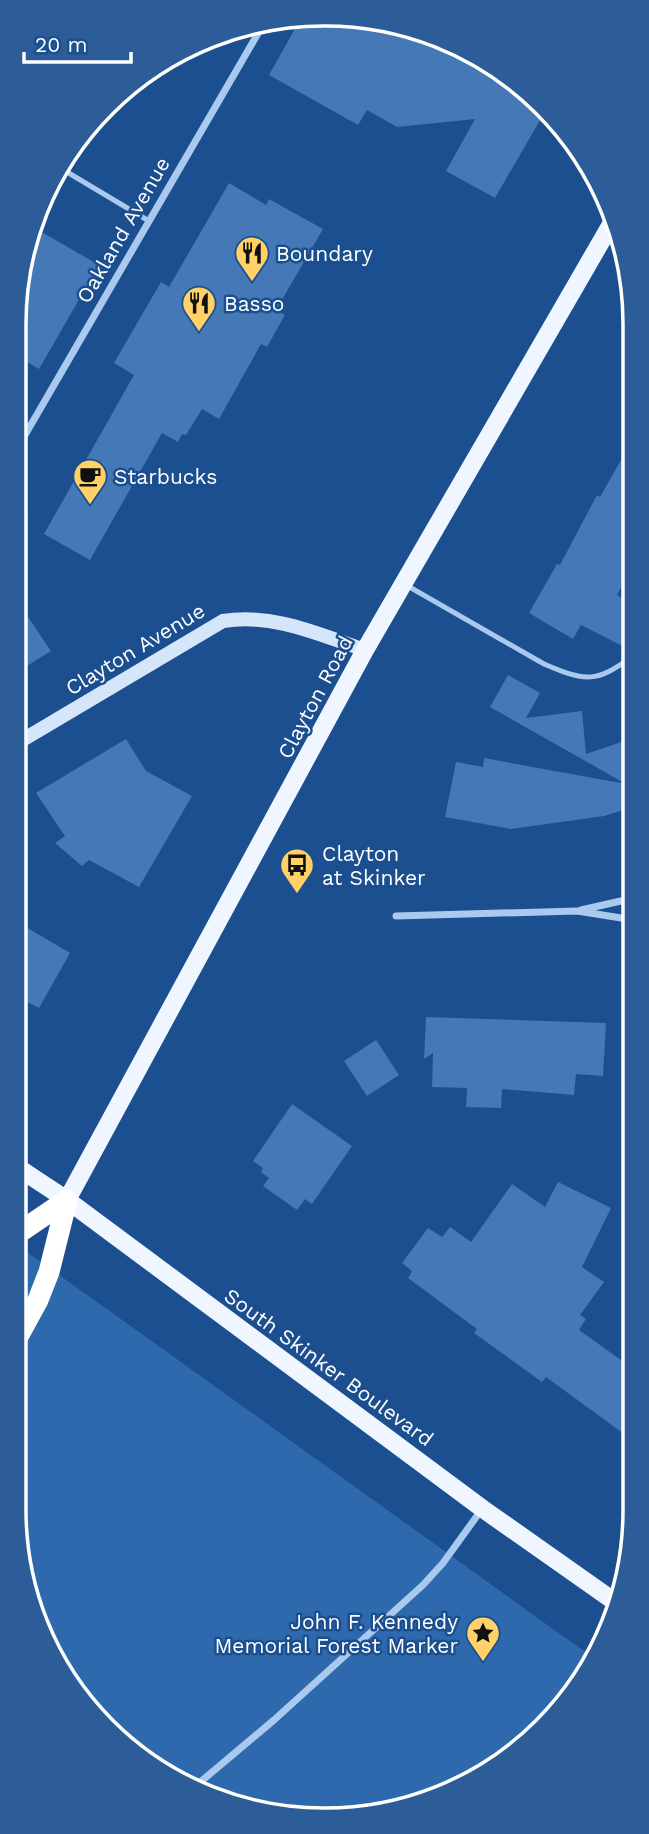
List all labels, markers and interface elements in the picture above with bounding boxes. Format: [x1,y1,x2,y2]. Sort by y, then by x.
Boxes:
scale bar [24,21,131,65]
text: 20 m [35,32,87,57]
street label: Oakland Avenue [71,152,175,308]
restaurant icon: Boundary [233,234,271,283]
place label: Boundary [276,241,373,266]
restaurant icon: Basso [180,284,218,333]
place label: Basso [224,291,284,316]
cafe icon: Starbucks [71,457,109,506]
place label: Starbucks [114,464,217,489]
street label: Clayton Avenue [61,598,209,700]
street label: Clayton Road [272,631,358,763]
place label: Clayton at Skinker [322,841,426,890]
bus stop icon: Clayton at Skinker [278,846,316,895]
street label: South Skinker Boulevard [220,1283,438,1451]
place label: John F. Kennedy Memorial Forest Marker [215,1609,458,1658]
place icon: John F. Kennedy Memorial Forest Marker [464,1614,502,1663]

